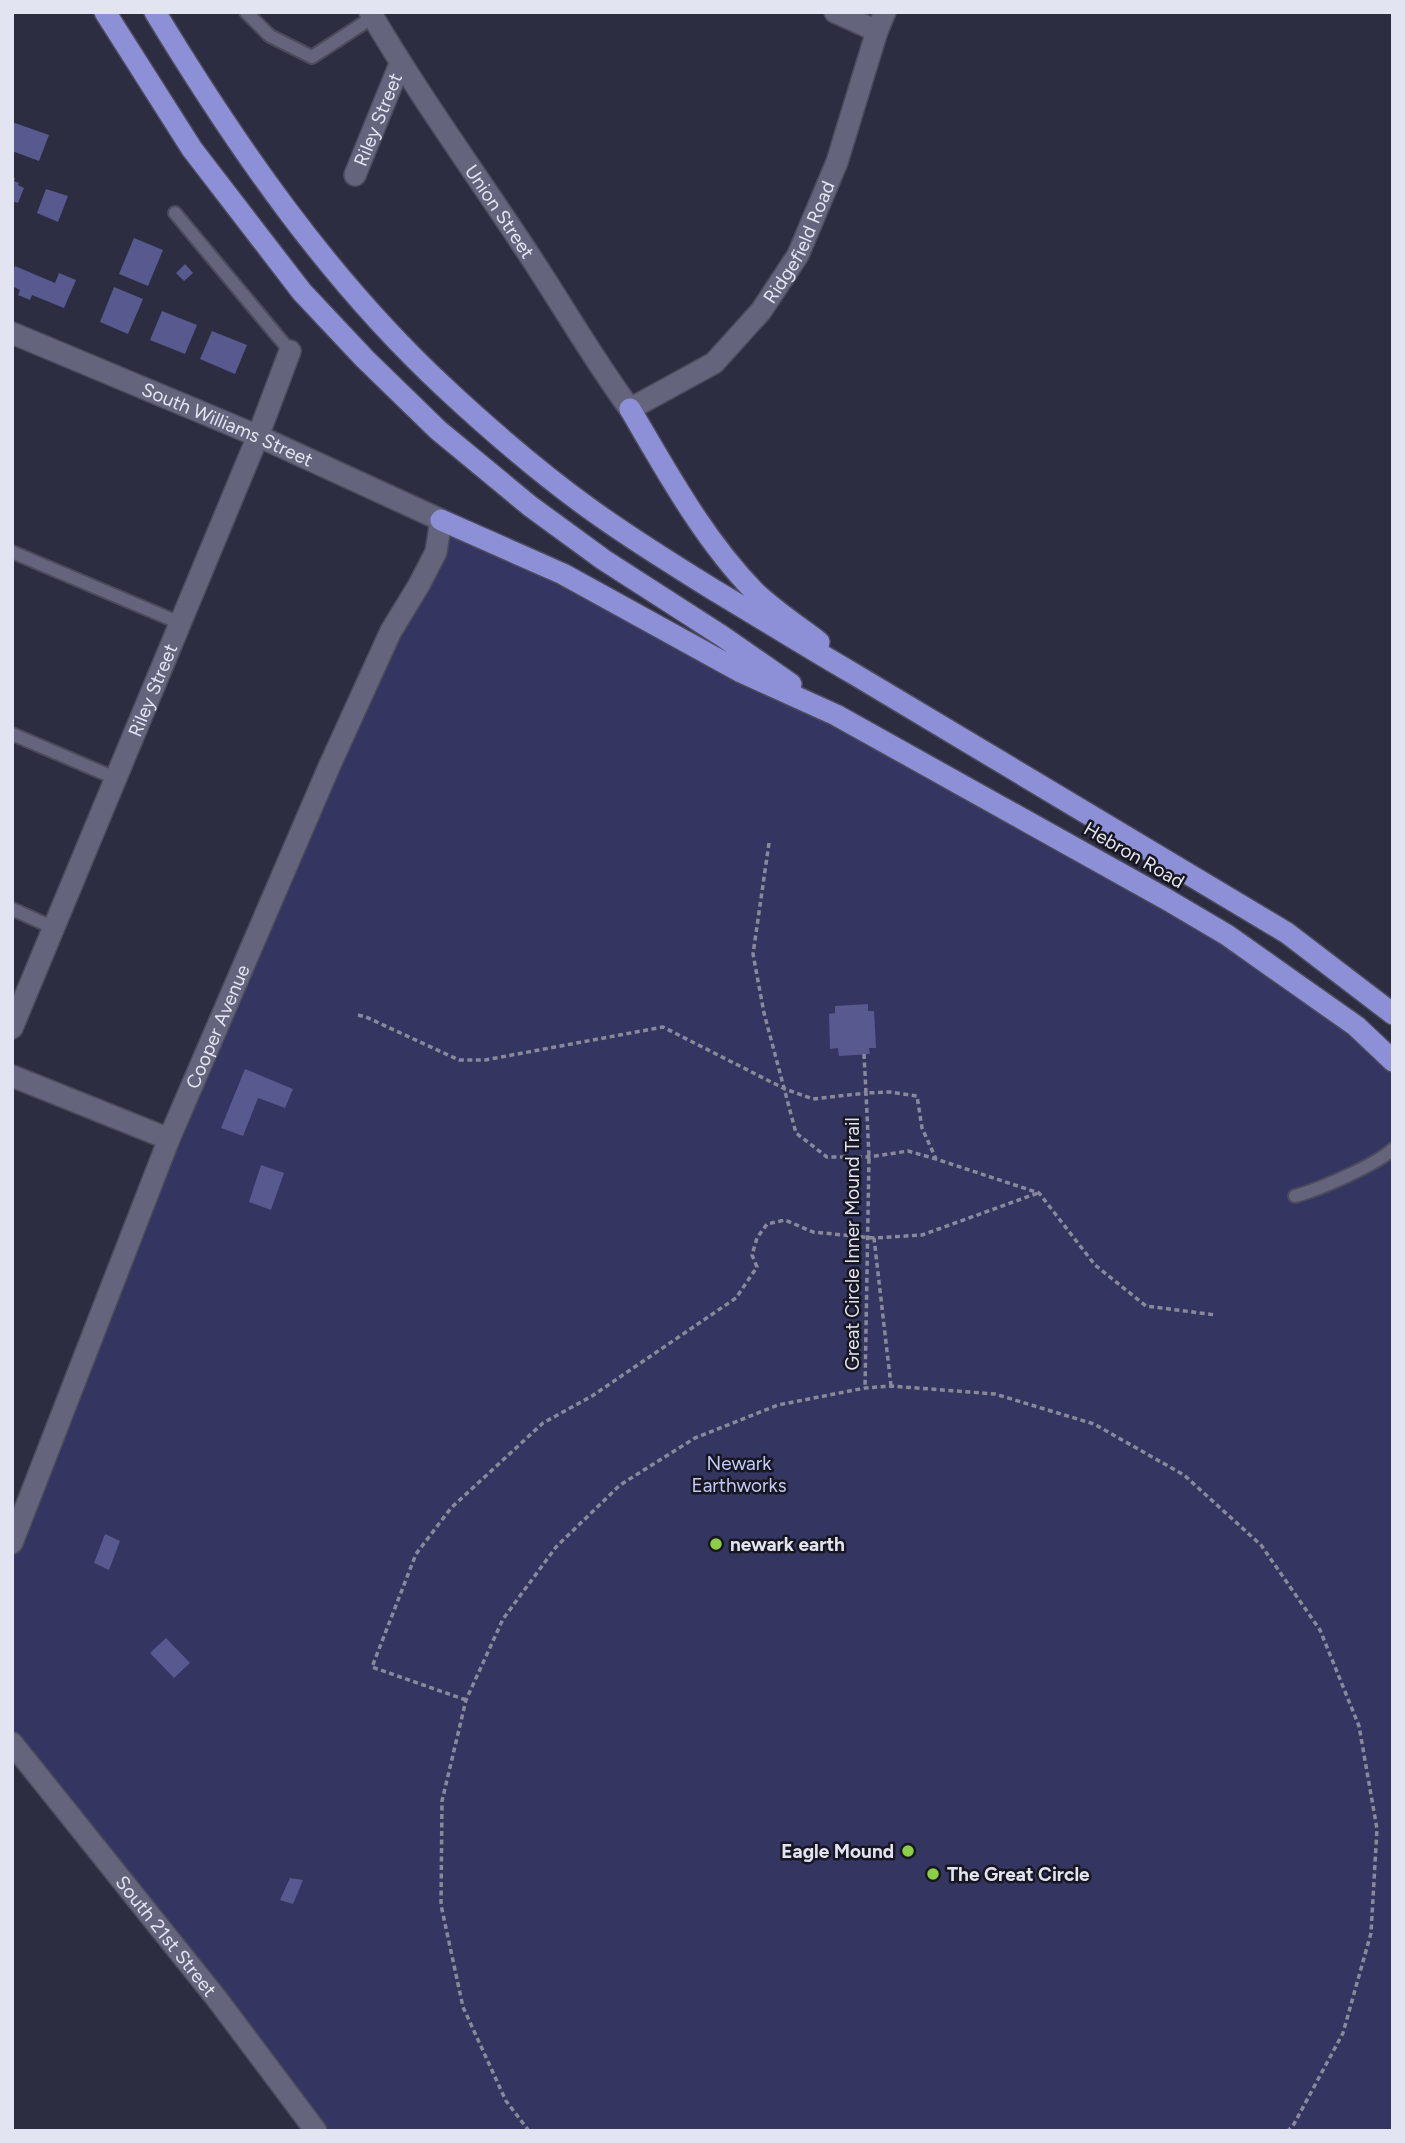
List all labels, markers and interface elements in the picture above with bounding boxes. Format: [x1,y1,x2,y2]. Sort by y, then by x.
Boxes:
street label: Riley Street [348,69,407,169]
street label: Union Street [460,160,540,263]
street label: Ridgefield Road [758,177,839,307]
street label: South Williams Street [139,377,317,471]
street label: Riley Street [123,640,182,740]
street label: Hebron Road [1080,817,1188,893]
street label: Cooper Avenue [181,961,254,1092]
street label: Great Circle Inner Mound Trail [841,1117,864,1371]
park label: Newark Earthworks [691,1452,787,1497]
place label: newark earth [730,1533,845,1556]
marker: newark earth [708,1536,724,1552]
place label: Eagle Mound [781,1840,894,1863]
marker: Eagle Mound [900,1843,916,1859]
place label: The Great Circle [947,1863,1090,1886]
marker: The Great Circle [925,1866,941,1882]
street label: South 21st Street [111,1871,222,2001]

